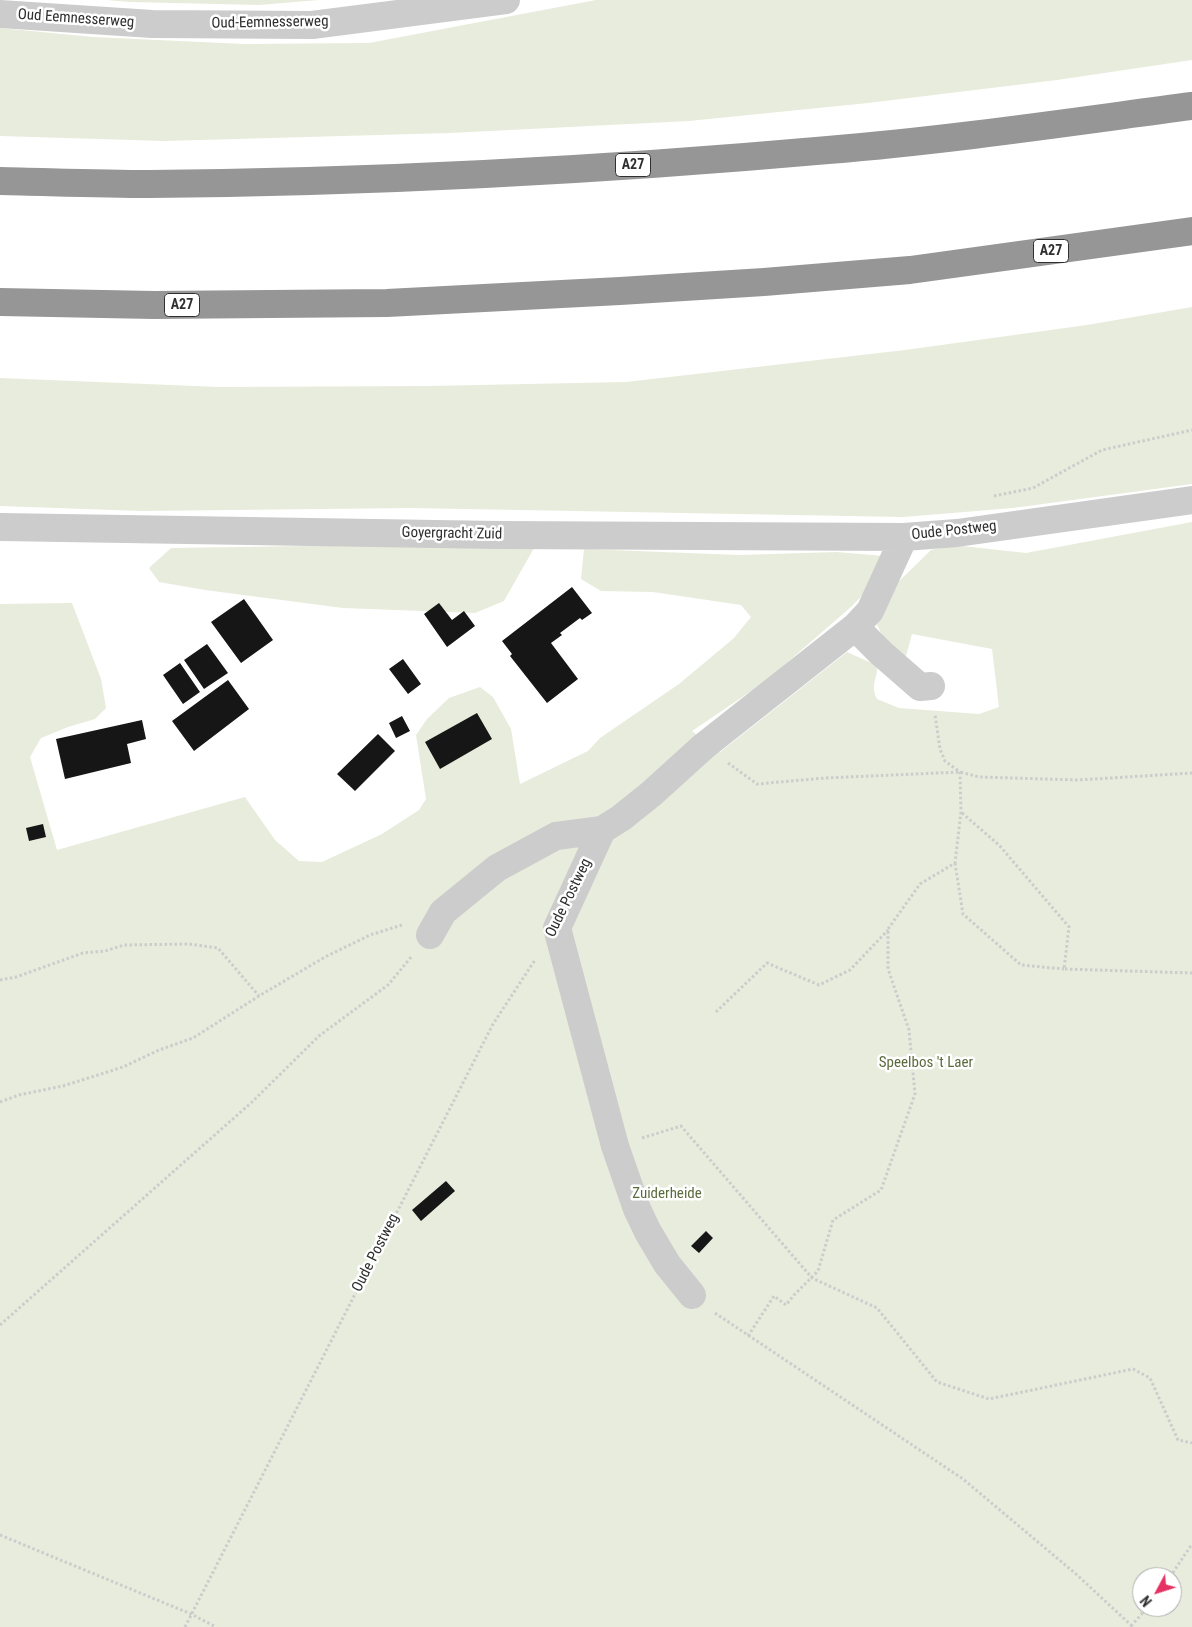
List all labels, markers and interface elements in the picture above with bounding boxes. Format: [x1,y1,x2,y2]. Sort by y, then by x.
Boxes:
street label: Oud Eemnesserweg [17,6,135,32]
street label: Oud-Eemnesserweg [211,13,329,33]
road number: A27 [616,154,650,176]
road number: A27 [1034,240,1068,262]
road number: A27 [164,294,200,316]
street label: Oude Postweg [911,518,997,544]
street label: Goyergracht Zuid [402,524,502,544]
street label: Oude Postweg [542,856,596,940]
park label: Speelbos 't Laer [879,1054,973,1072]
park label: Zuiderheide [632,1185,702,1203]
street label: Oude Postweg [349,1211,403,1295]
north arrow [1132,1567,1182,1617]
text: N [1137,1593,1155,1609]

